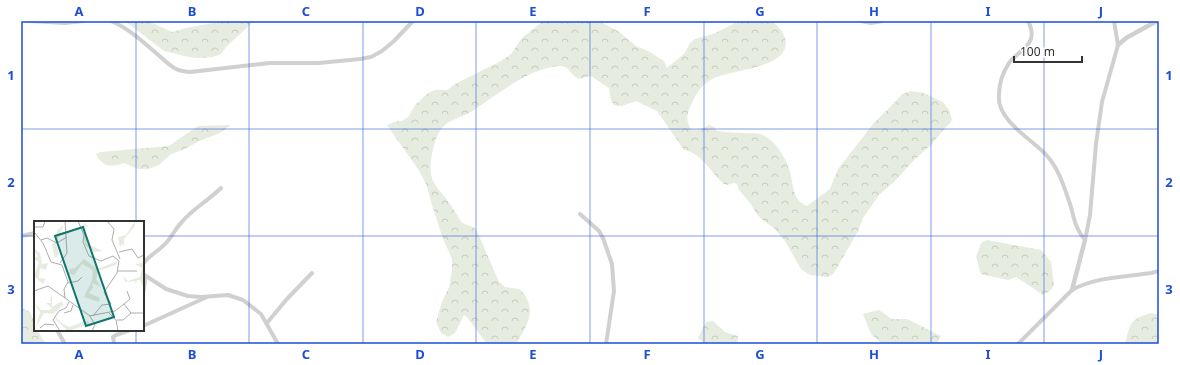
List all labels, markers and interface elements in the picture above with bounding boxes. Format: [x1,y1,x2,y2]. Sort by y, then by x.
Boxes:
text: A [75,2,84,20]
text: B [188,2,196,20]
text: C [302,2,310,20]
text: D [415,2,425,20]
text: E [529,2,537,20]
text: F [643,2,651,20]
text: G [755,2,765,20]
text: H [869,2,879,20]
text: I [985,2,991,20]
text: J [1098,2,1103,20]
scale bar [1014,38,1082,64]
text: 100 m [1020,43,1055,60]
text: 1 [7,66,15,84]
text: 1 [1165,66,1173,84]
text: 2 [7,173,15,191]
text: 2 [1165,173,1173,191]
inset map [34,221,144,331]
text: 3 [7,280,15,298]
text: 3 [1165,280,1173,298]
text: A [75,345,84,363]
text: B [188,345,196,363]
text: C [302,345,310,363]
text: D [415,345,425,363]
text: E [529,345,537,363]
text: F [643,345,651,363]
text: G [755,345,765,363]
text: H [869,345,879,363]
text: I [985,345,991,363]
text: J [1098,345,1103,363]

